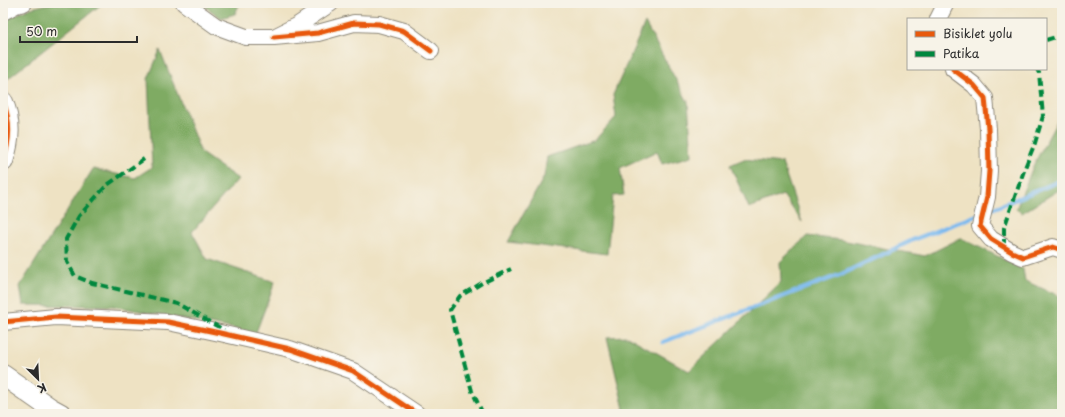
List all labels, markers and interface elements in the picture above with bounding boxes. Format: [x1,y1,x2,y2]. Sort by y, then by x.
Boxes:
scale bar [20,18,137,44]
legend [907,18,1047,70]
text: 50 m [26,22,57,40]
text: Bisiklet yolu [943,24,1012,42]
text: Patika [943,44,980,62]
north arrow [18,359,58,399]
text: K [35,379,49,398]

